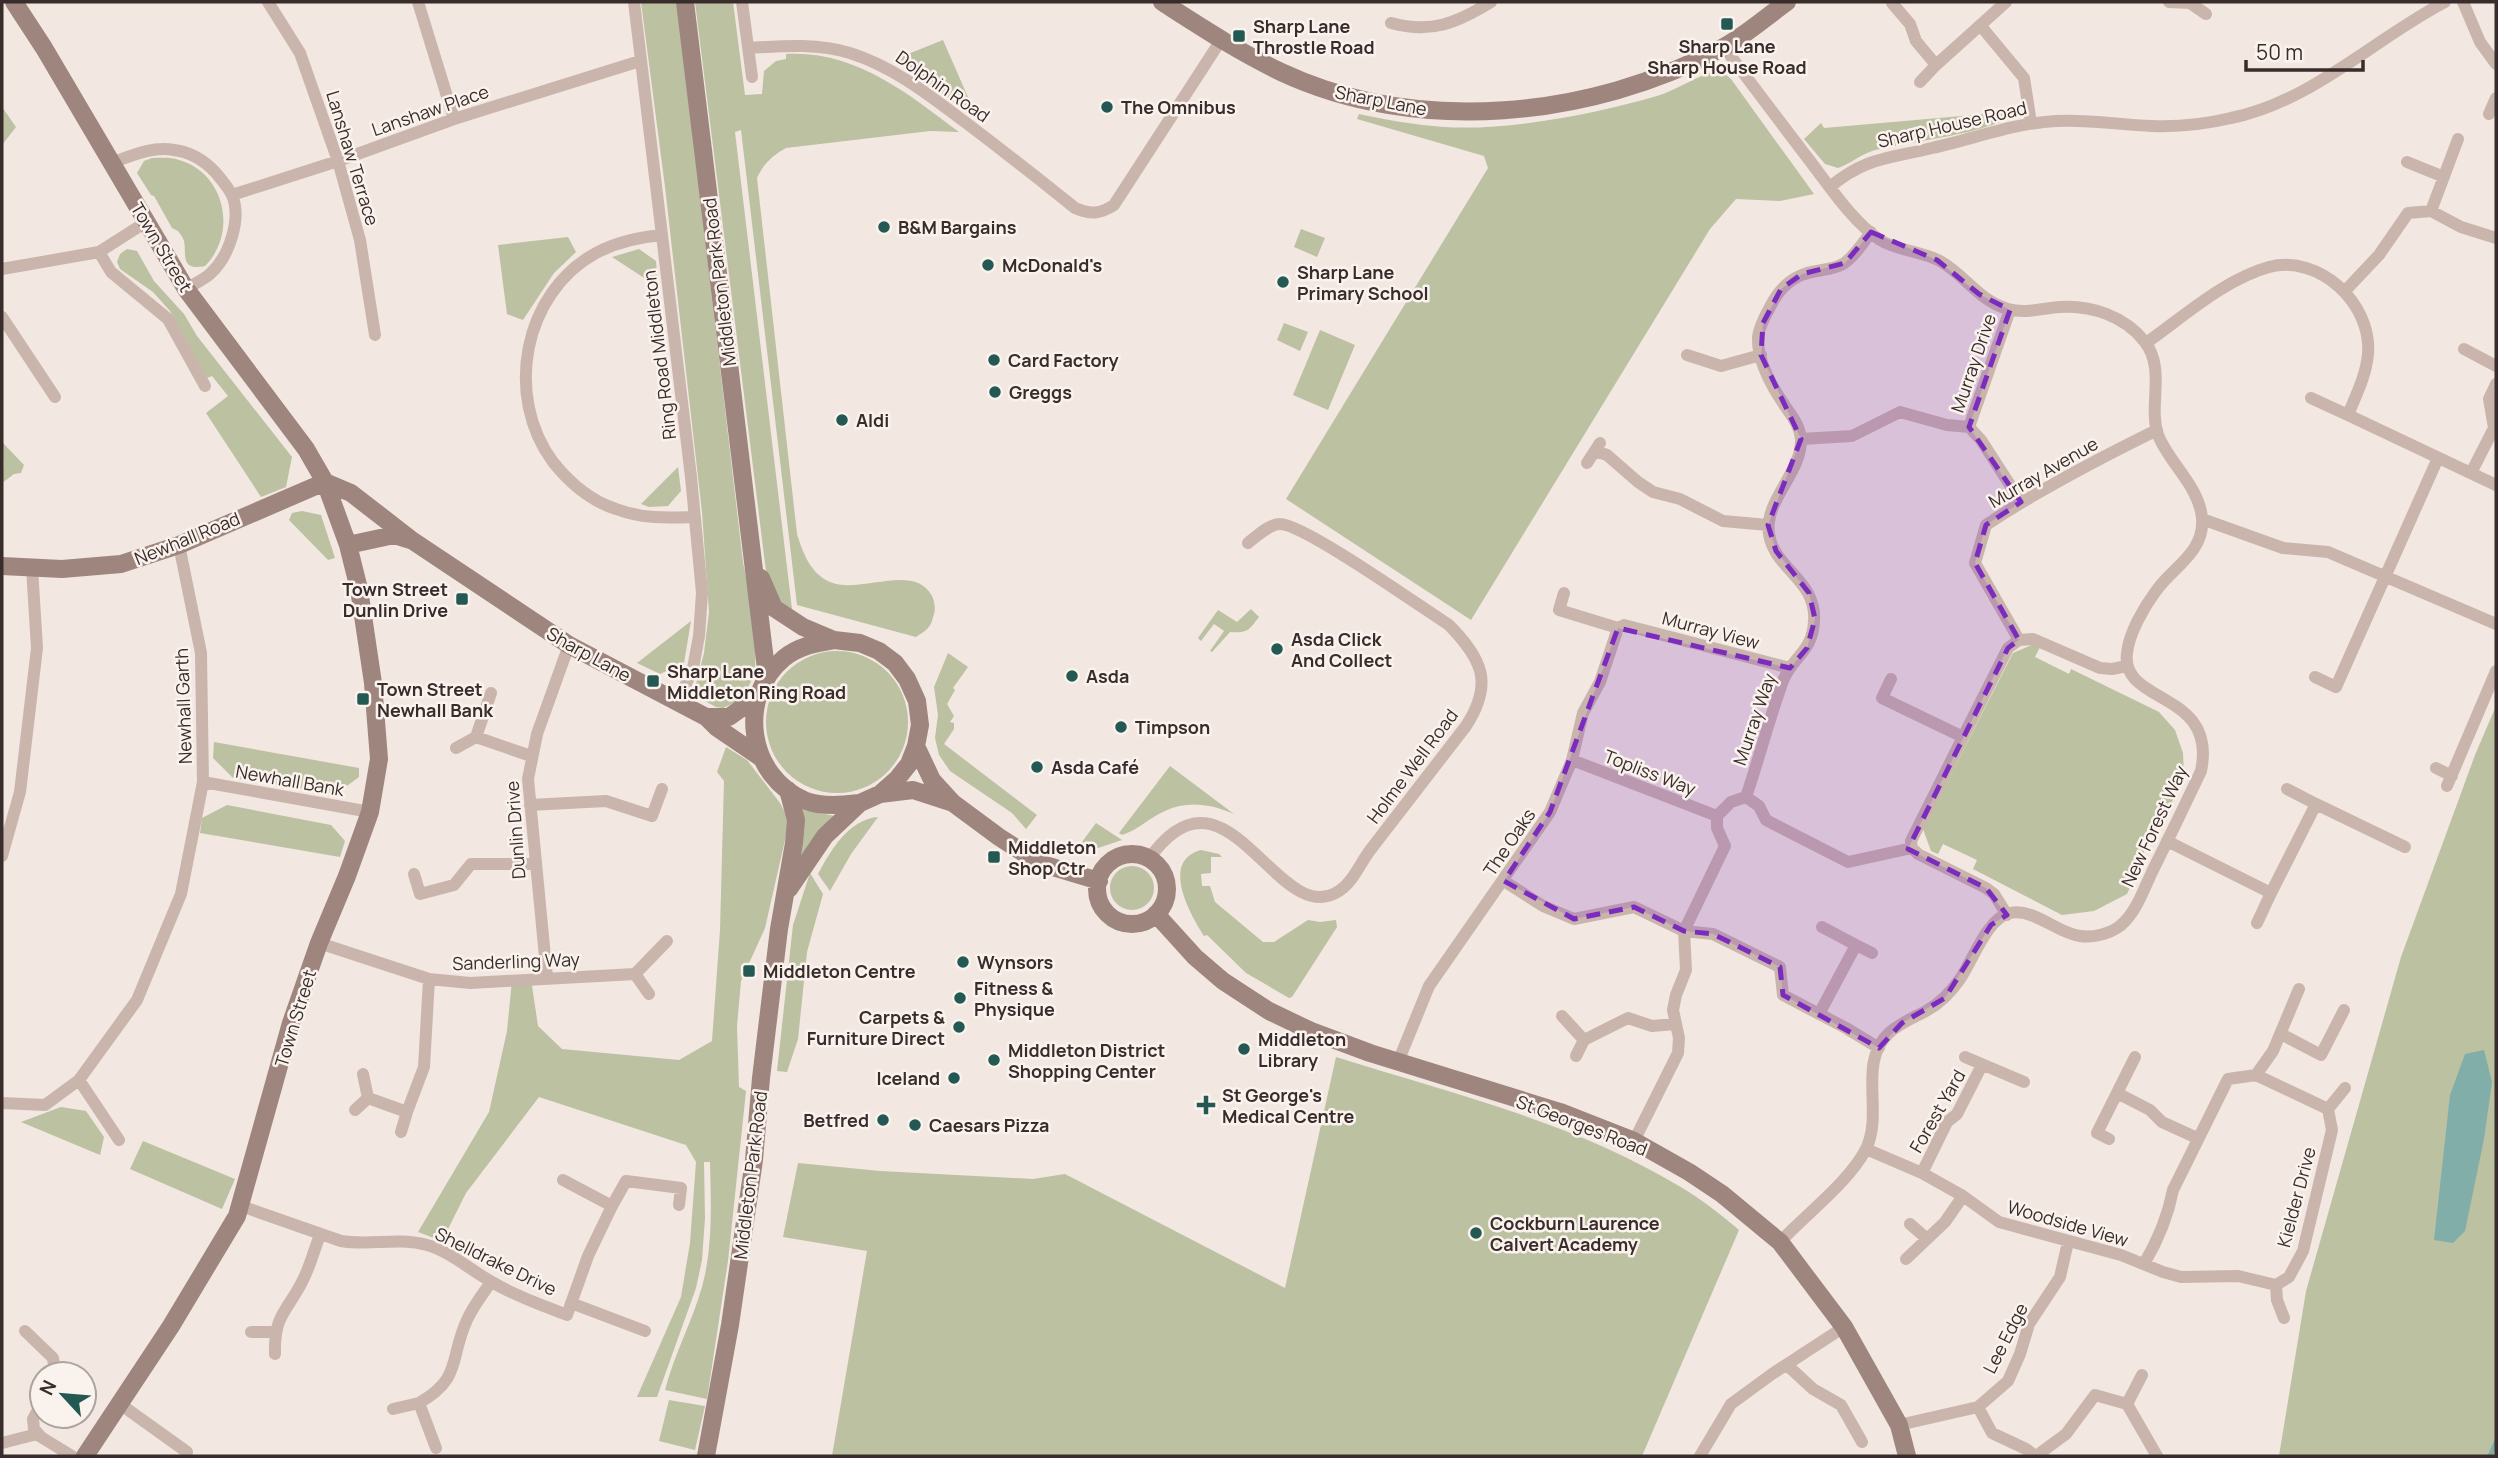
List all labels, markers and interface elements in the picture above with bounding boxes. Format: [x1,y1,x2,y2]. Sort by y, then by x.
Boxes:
place label: Sharp Lane Throstle Road [1253,14,1375,59]
marker: Sharp Lane Sharp House Road [1719,16,1735,32]
marker: Sharp Lane Throstle Road [1231,28,1247,44]
scale bar [2246,28,2363,72]
place label: Sharp Lane Sharp House Road [1647,34,1807,79]
text: 50 m [2256,38,2303,66]
street label: Dolphin Road [891,45,995,127]
street label: Lanshaw Place [368,79,492,141]
street label: Sharp Lane [1333,79,1429,121]
street label: Lanshaw Terrace [321,88,385,228]
place label: The Omnibus [1121,95,1236,119]
street label: Sharp House Road [1875,95,2029,153]
marker: The Omnibus [1099,99,1115,115]
street label: Middleton Park Road [697,197,741,367]
street label: Town Street [126,198,198,296]
place label: B&M Bargains [898,215,1017,239]
marker: B&M Bargains [876,219,892,235]
place label: McDonald's [1002,253,1103,277]
marker: McDonald's [980,257,996,273]
place label: Sharp Lane Primary School [1297,260,1429,305]
street label: Ring Road Middleton [637,269,681,441]
marker: Sharp Lane Primary School [1275,274,1291,290]
street label: Murray Drive [1945,310,2001,416]
place label: Card Factory [1008,348,1119,372]
marker: Card Factory [986,352,1002,368]
place label: Greggs [1009,380,1072,404]
marker: Greggs [987,384,1003,400]
place label: Aldi [856,408,889,432]
marker: Aldi [834,412,850,428]
street label: Murray Avenue [1984,431,2102,513]
street label: Newhall Road [131,506,243,570]
place label: Town Street Dunlin Drive [342,577,448,622]
marker: Town Street Dunlin Drive [454,591,470,607]
street label: Murray View [1660,606,1762,655]
street label: Sharp Lane [543,621,635,687]
place label: Asda Click And Collect [1291,627,1392,672]
marker: Asda Click And Collect [1269,641,1285,657]
street label: Newhall Garth [169,648,197,764]
place label: Sharp Lane Middleton Ring Road [667,659,846,704]
place label: Asda [1086,664,1129,688]
marker: Asda [1064,668,1080,684]
street label: Murray Way [1727,669,1781,768]
marker: Sharp Lane Middleton Ring Road [645,673,661,689]
place label: Town Street Newhall Bank [377,677,494,722]
marker: Town Street Newhall Bank [355,691,371,707]
street label: Holme Well Road [1361,704,1463,828]
place label: Timpson [1135,715,1210,739]
marker: Timpson [1113,719,1129,735]
street label: Topliss Way [1601,744,1700,801]
place label: Asda Café [1051,755,1139,779]
street label: Newhall Bank [234,759,347,802]
marker: Asda Café [1029,759,1045,775]
street label: New Forest Way [2115,761,2193,891]
street label: Dunlin Drive [500,780,530,880]
street label: The Oaks [1478,803,1540,881]
place label: Middleton Shop Ctr [1008,835,1096,880]
marker: Middleton Shop Ctr [986,849,1002,865]
street label: Sanderling Way [452,947,581,975]
place label: Wynsors [977,950,1054,974]
marker: Wynsors [955,954,971,970]
place label: Middleton Centre [763,959,916,983]
marker: Middleton Centre [741,963,757,979]
street label: Town Street [269,966,321,1070]
place label: Fitness & Physique [974,976,1055,1021]
marker: Fitness & Physique [952,990,968,1006]
place label: Carpets & Furniture Direct [807,1005,945,1050]
marker: Carpets & Furniture Direct [951,1019,967,1035]
place label: Middleton Library [1258,1027,1346,1072]
place label: Middleton District Shopping Center [1008,1038,1165,1083]
marker: Middleton Library [1236,1041,1252,1057]
marker: Middleton District Shopping Center [986,1052,1002,1068]
street label: Forest Yard [1904,1065,1970,1157]
place label: Iceland [876,1066,940,1090]
marker: Iceland [946,1070,962,1086]
place label: St George's Medical Centre [1222,1083,1355,1128]
street label: St Georges Road [1513,1089,1651,1161]
street label: Middleton Park Road [728,1090,772,1260]
marker: St George's Medical Centre [1196,1095,1216,1115]
place label: Betfred [803,1108,869,1132]
marker: Betfred [875,1112,891,1128]
place label: Caesars Pizza [929,1113,1049,1137]
marker: Caesars Pizza [907,1117,923,1133]
street label: Kielder Drive [2271,1144,2321,1250]
street label: Woodside View [2005,1194,2131,1252]
place label: Cockburn Laurence Calvert Academy [1490,1211,1660,1256]
street label: Shelldrake Drive [431,1221,561,1301]
marker: Cockburn Laurence Calvert Academy [1468,1225,1484,1241]
street label: Lee Edge [1977,1299,2033,1377]
north arrow [28,1360,98,1430]
text: N [33,1376,62,1399]

